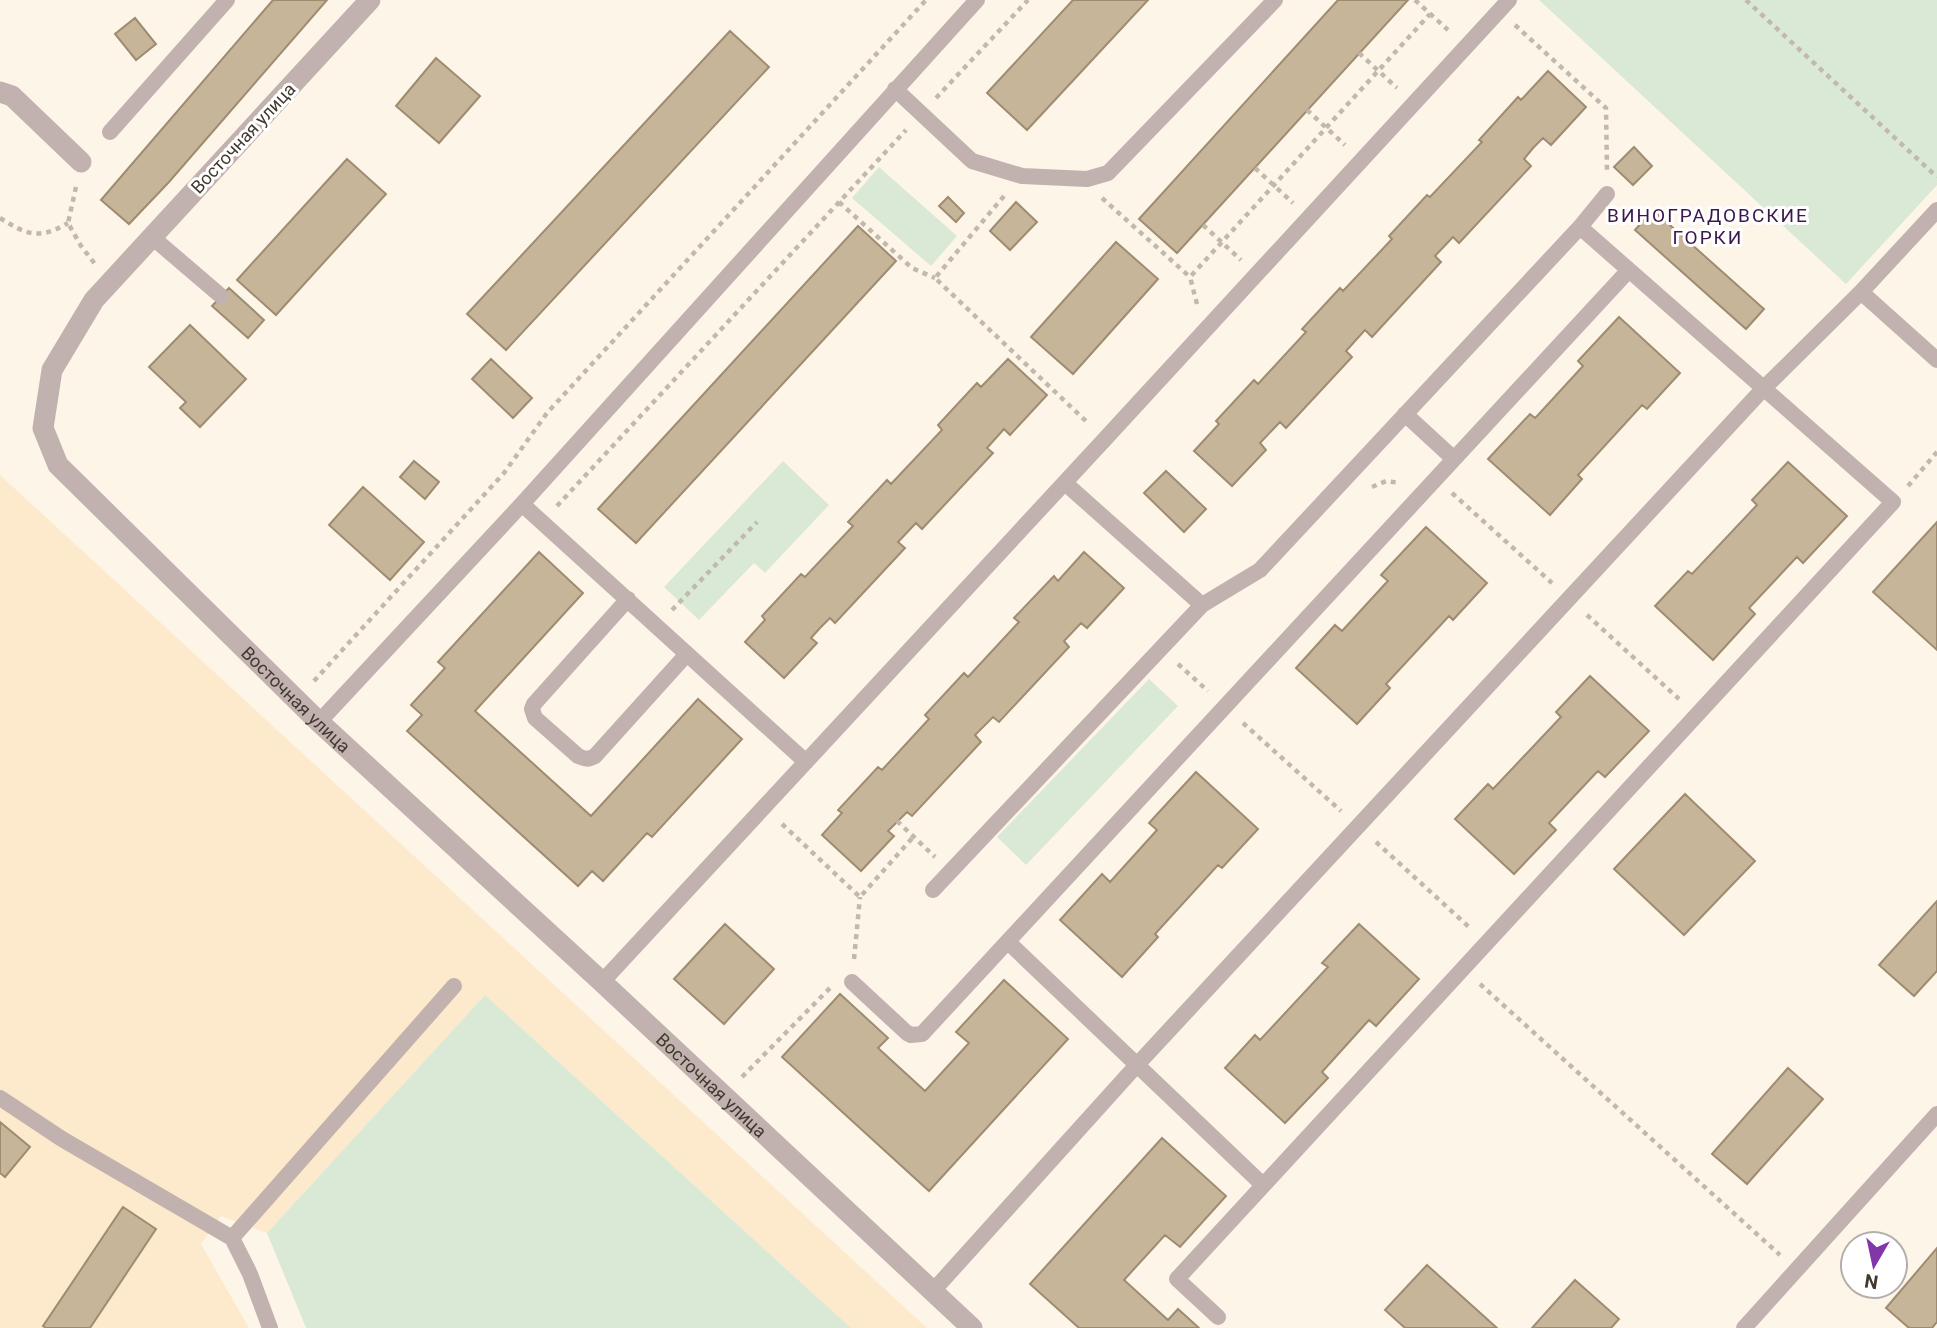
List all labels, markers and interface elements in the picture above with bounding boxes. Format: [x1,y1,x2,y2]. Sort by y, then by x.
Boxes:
street label: Восточная улица [186,78,300,198]
district label: ВИНОГРАДОВСКИЕ ГОРКИ [1607,204,1809,249]
street label: Восточная улица [238,642,355,756]
street label: Восточная улица [652,1028,771,1141]
north arrow [1839,1230,1909,1300]
text: N [1863,1269,1880,1294]

